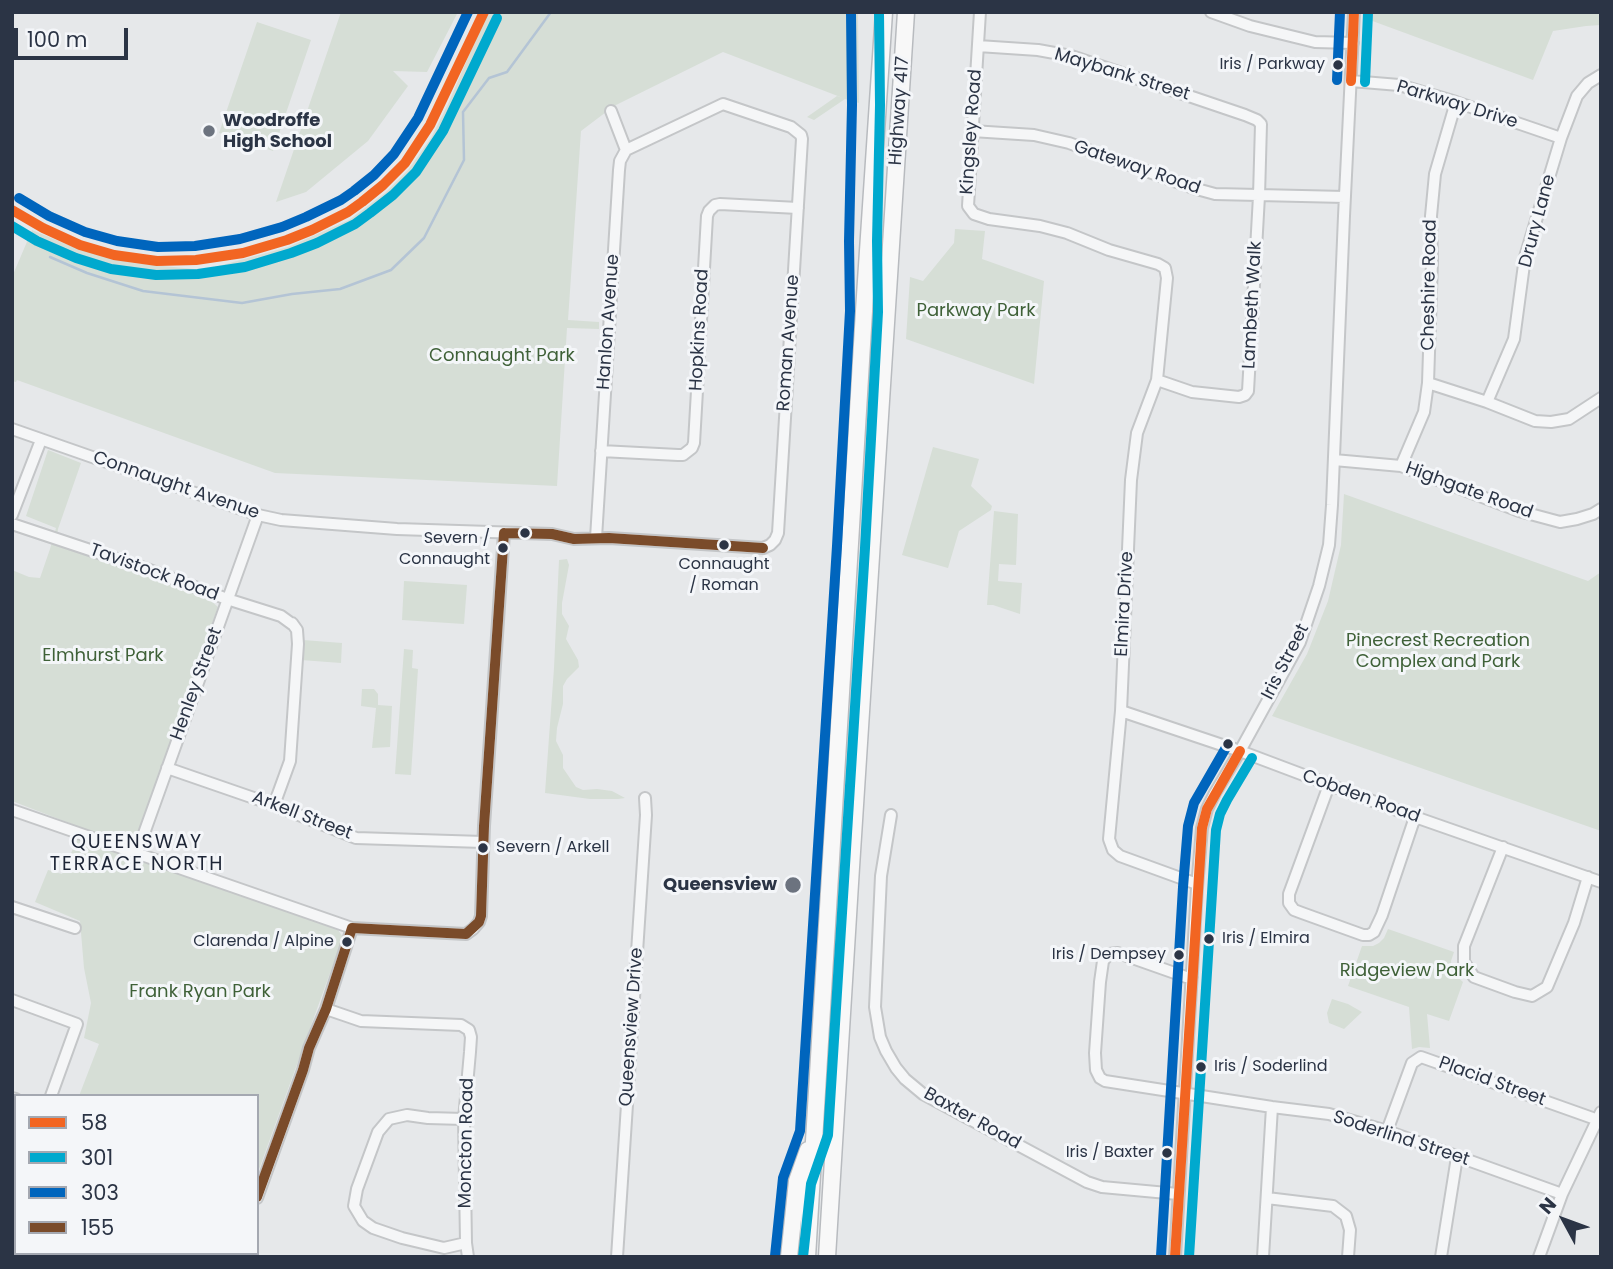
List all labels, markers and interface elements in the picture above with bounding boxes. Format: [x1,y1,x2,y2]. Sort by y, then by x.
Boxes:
scale bar [18,14,131,58]
text: 100 m [27,25,87,54]
street label: Maybank Street [1052,44,1192,106]
place label: Iris / Parkway [1219,55,1325,75]
street label: Highway 417 [885,56,915,166]
marker: Iris / Parkway [1331,58,1345,72]
street label: Kingsley Road [957,69,987,195]
street label: Parkway Drive [1394,76,1520,134]
place label: Woodroffe High School [223,110,332,152]
marker: Woodroffe High School [201,123,217,139]
street label: Gateway Road [1071,136,1203,200]
street label: Drury Lane [1515,172,1561,270]
street label: Cheshire Road [1418,219,1442,351]
street label: Lambeth Walk [1239,240,1267,370]
street label: Hanlon Avenue [593,253,625,391]
street label: Hopkins Road [686,268,714,392]
street label: Roman Avenue [773,274,805,412]
park label: Parkway Park [916,300,1036,322]
park label: Connaught Park [429,345,575,367]
street label: Connaught Avenue [90,447,262,525]
street label: Highgate Road [1402,458,1536,524]
unlabelled marker [518,526,532,540]
place label: Severn / Connaught [399,529,490,567]
marker: Connaught / Roman [717,538,731,552]
street label: Tavistock Road [87,540,221,606]
marker: Severn / Connaught [496,541,510,555]
street label: Elmira Drive [1111,551,1139,657]
place label: Connaught / Roman [678,555,770,593]
street label: Iris Street [1258,620,1314,704]
street label: Henley Street [167,625,227,743]
park label: Pinecrest Recreation Complex and Park [1346,630,1530,672]
park label: Elmhurst Park [42,645,164,667]
unlabelled marker [1221,737,1235,751]
street label: Cobden Road [1299,766,1423,828]
street label: Arkell Street [249,787,355,845]
district label: QUEENSWAY TERRACE NORTH [51,832,223,876]
place label: Severn / Arkell [496,838,609,858]
marker: Severn / Arkell [476,841,490,855]
place label: Queensview [663,874,777,896]
marker: Queensview [783,875,803,895]
place label: Iris / Elmira [1222,929,1310,949]
place label: Clarenda / Alpine [193,932,334,952]
marker: Iris / Elmira [1202,932,1216,946]
marker: Clarenda / Alpine [340,935,354,949]
place label: Iris / Dempsey [1052,945,1166,965]
street label: Queensview Drive [616,947,648,1107]
marker: Iris / Dempsey [1172,948,1186,962]
park label: Ridgeview Park [1340,960,1474,982]
park label: Frank Ryan Park [129,981,271,1003]
street label: Placid Street [1436,1053,1548,1111]
place label: Iris / Soderlind [1214,1057,1328,1077]
marker: Iris / Soderlind [1194,1060,1208,1074]
street label: Moncton Road [455,1077,479,1209]
street label: Baxter Road [920,1083,1024,1155]
legend [14,1094,259,1255]
street label: Soderlind Street [1330,1107,1472,1171]
text: 58 [81,1108,107,1137]
text: 301 [81,1143,113,1172]
place label: Iris / Baxter [1066,1143,1154,1163]
marker: Iris / Baxter [1160,1146,1174,1160]
text: 303 [81,1178,119,1207]
north arrow [1529,1185,1599,1255]
text: N [1533,1192,1563,1220]
text: 155 [81,1213,114,1242]

